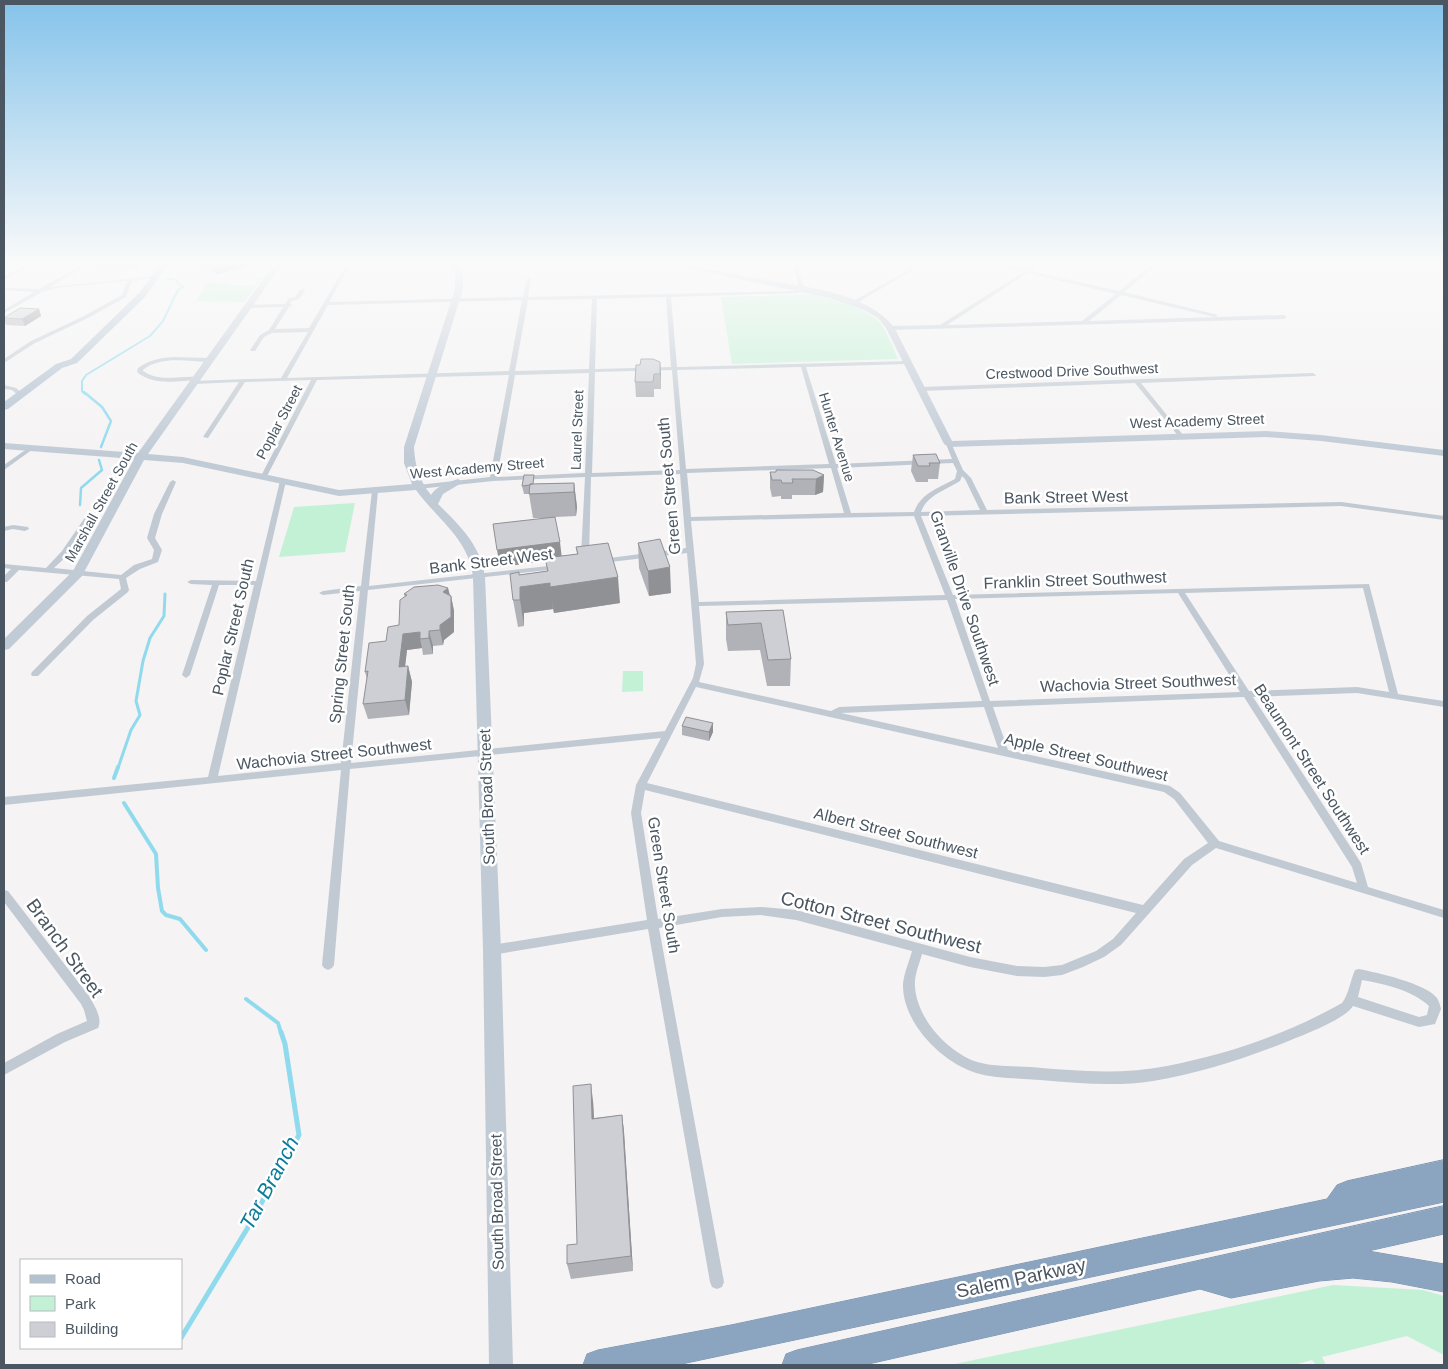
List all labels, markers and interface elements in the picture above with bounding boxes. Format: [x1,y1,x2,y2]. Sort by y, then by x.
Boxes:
street label: Crestwood Drive Southwest [985,360,1159,382]
street label: Poplar Street [253,382,305,462]
street label: Laurel Street [568,390,586,470]
street label: Hunter Avenue [816,390,858,484]
street label: West Academy Street [1130,411,1265,431]
street label: Green Street South [655,417,683,555]
street label: Marshall Street South [61,439,141,565]
street label: West Academy Street [409,454,545,482]
street label: Bank Street West [1004,487,1129,507]
street label: Granville Drive Southwest [927,508,1003,688]
street label: Bank Street West [428,545,554,577]
street label: Poplar Street South [209,557,257,697]
street label: Franklin Street Southwest [983,568,1167,592]
street label: Spring Street South [326,584,358,724]
street label: Wachovia Street Southwest [1040,671,1237,695]
street label: Beaumont Street Southwest [1251,681,1374,858]
street label: South Broad Street [476,728,498,865]
street label: Apple Street Southwest [1003,730,1170,784]
street label: Wachovia Street Southwest [236,735,433,773]
street label: Albert Street Southwest [812,804,980,862]
street label: Green Street South [645,816,683,954]
street label: Cotton Street Southwest [779,887,984,957]
street label: Branch Street [22,895,108,1002]
water label: Tar Branch [235,1133,303,1233]
street label: South Broad Street [487,1133,507,1270]
street label: Salem Parkway [954,1254,1088,1302]
legend [20,1259,182,1349]
text: Road [65,1270,101,1287]
text: Park [65,1295,96,1312]
text: Building [65,1320,118,1337]

